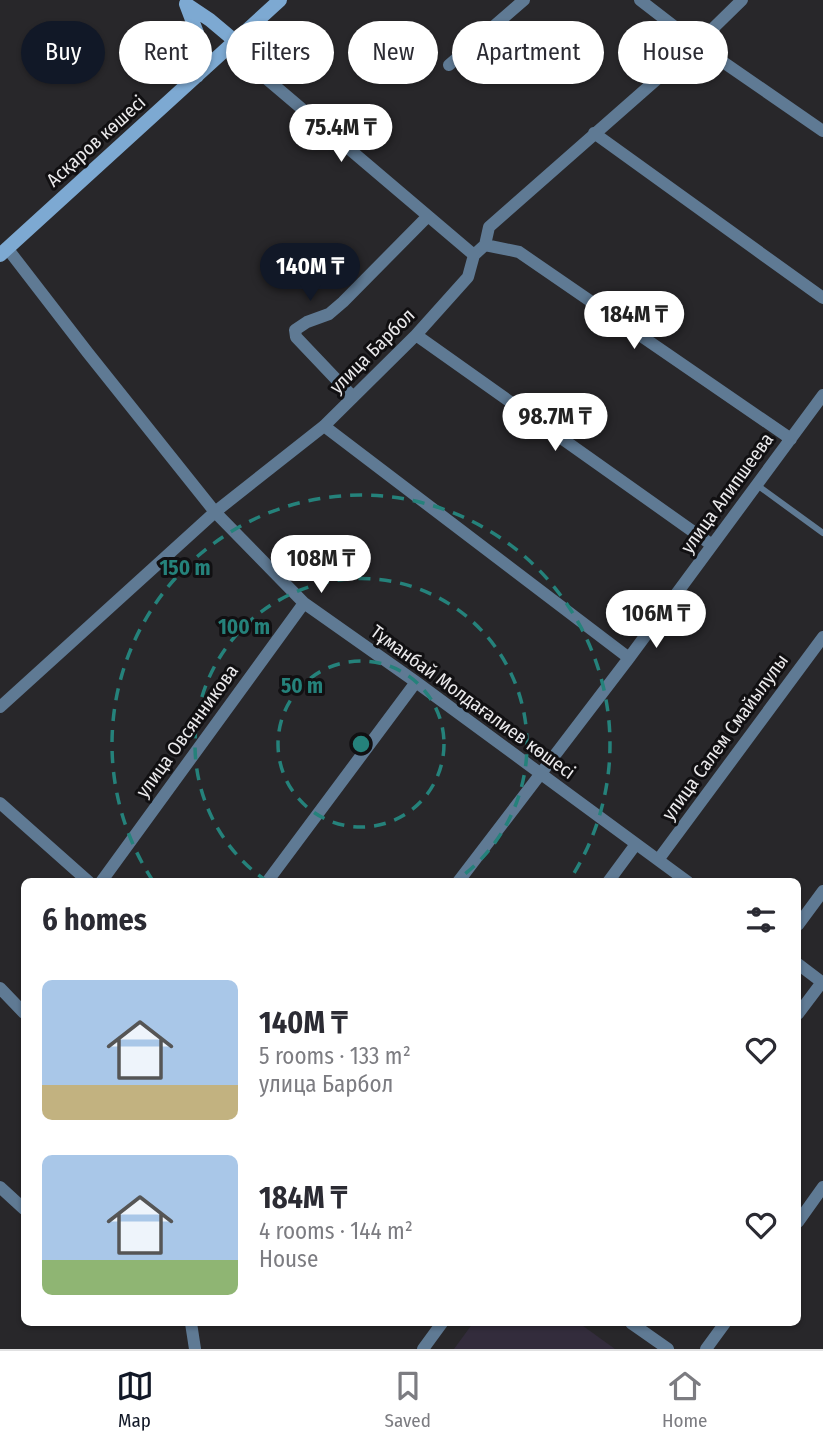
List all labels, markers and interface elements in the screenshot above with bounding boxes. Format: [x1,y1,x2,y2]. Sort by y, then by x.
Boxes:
chip: Buy [21,21,105,84]
chip: Rent [119,21,212,84]
chip: Filters [226,21,334,84]
chip: New [348,21,438,84]
chip: Apartment [452,21,604,84]
chip: House [618,21,728,84]
street label: Асқаров көшесі [42,91,150,191]
pin: 75.4M ₸ [276,104,406,164]
text: 75.4M ₸ [305,113,377,141]
pin: 140M ₸ [253,244,367,303]
text: 140M ₸ [276,252,344,280]
pin: 184M ₸ [577,292,691,351]
text: 184M ₸ [600,300,668,328]
street label: улица Барбол [325,304,419,398]
pin: 98.7M ₸ [490,393,620,453]
text: 98.7M ₸ [518,402,592,430]
street label: улица Алипшеева [676,428,778,558]
pin: 108M ₸ [264,536,378,595]
text: 108M ₸ [287,544,355,572]
text: 150 m [159,555,211,581]
pin: 106M ₸ [599,590,713,650]
text: 106M ₸ [622,599,690,627]
text: 100 m [218,614,270,640]
street label: Тұманбай Молдағалиев көшесі [366,620,580,784]
street label: улица Салем Смайылулы [657,649,793,825]
street label: улица Овсянникова [131,660,243,802]
text: 50 m [281,673,323,699]
centre of rings [349,732,373,756]
icon: filters [742,901,780,939]
text: 6 homes [42,902,147,938]
text: 140M ₸ [259,1005,348,1041]
icon: home [98,1008,182,1092]
icon: heart [742,1031,780,1069]
text: 5 rooms · 133 m² [259,1042,411,1070]
text: улица Барбол [259,1070,393,1098]
text: 184M ₸ [259,1180,347,1216]
icon: home [98,1183,182,1267]
icon: heart [742,1206,780,1244]
text: 4 rooms · 144 m² [259,1217,413,1245]
text: House [259,1245,318,1273]
tab: Map [116,1367,154,1432]
tab: Saved [385,1367,431,1432]
tab: Home [662,1367,707,1432]

